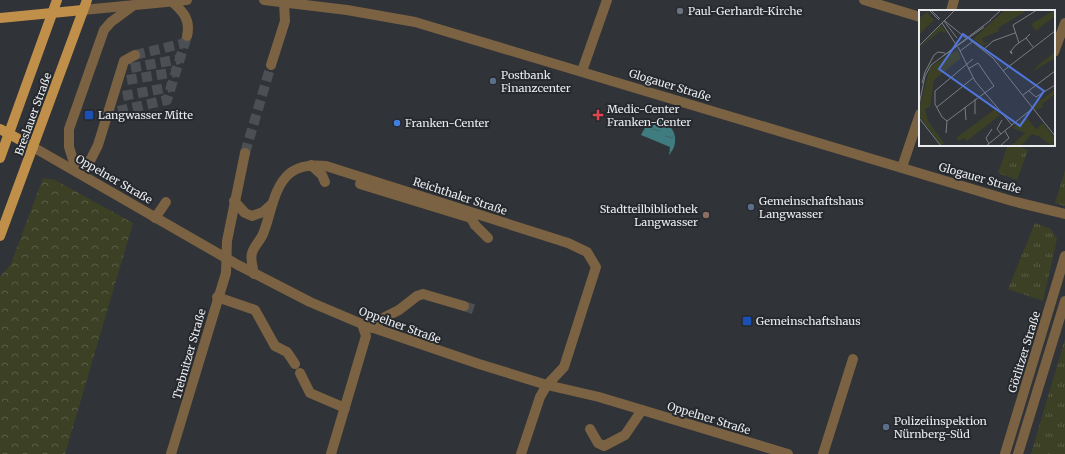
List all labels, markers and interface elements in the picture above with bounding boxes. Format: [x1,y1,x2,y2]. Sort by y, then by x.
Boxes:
place label: Paul-Gerhardt-Kirche [688,4,802,18]
marker: Paul-Gerhardt-Kirche [675,6,685,16]
inset map [919,10,1055,146]
street label: Glogauer Straße [627,66,713,104]
place label: Postbank Finanzcenter [501,68,571,95]
street label: Breslauer Straße [12,70,55,157]
marker: Postbank Finanzcenter [488,76,498,86]
place label: Medic-Center Franken-Center [607,102,691,129]
place label: Langwasser Mitte [98,108,193,122]
marker: Langwasser Mitte [83,109,95,121]
marker: Medic-Center Franken-Center [592,109,604,121]
place label: Franken-Center [405,116,489,130]
marker: Franken-Center [392,118,402,128]
street label: Oppelner Straße [73,151,155,207]
street label: Glogauer Straße [937,160,1023,197]
street label: Reichthaler Straße [411,174,509,218]
place label: Gemeinschaftshaus Langwasser [759,194,864,221]
place label: Stadtteilbibliothek Langwasser [600,202,698,229]
marker: Gemeinschaftshaus Langwasser [746,202,756,212]
marker: Stadtteilbibliothek Langwasser [701,210,711,220]
street label: Oppelner Straße [357,304,443,346]
street label: Trebnitzer Straße [169,307,209,401]
street label: Görlitzer Straße [1005,309,1043,394]
place label: Gemeinschaftshaus [756,314,861,328]
marker: Gemeinschaftshaus [741,315,753,327]
street label: Oppelner Straße [666,399,753,437]
place label: Polizeiinspektion Nürnberg-Süd [894,414,988,441]
marker: Polizeiinspektion Nürnberg-Süd [881,422,891,432]

